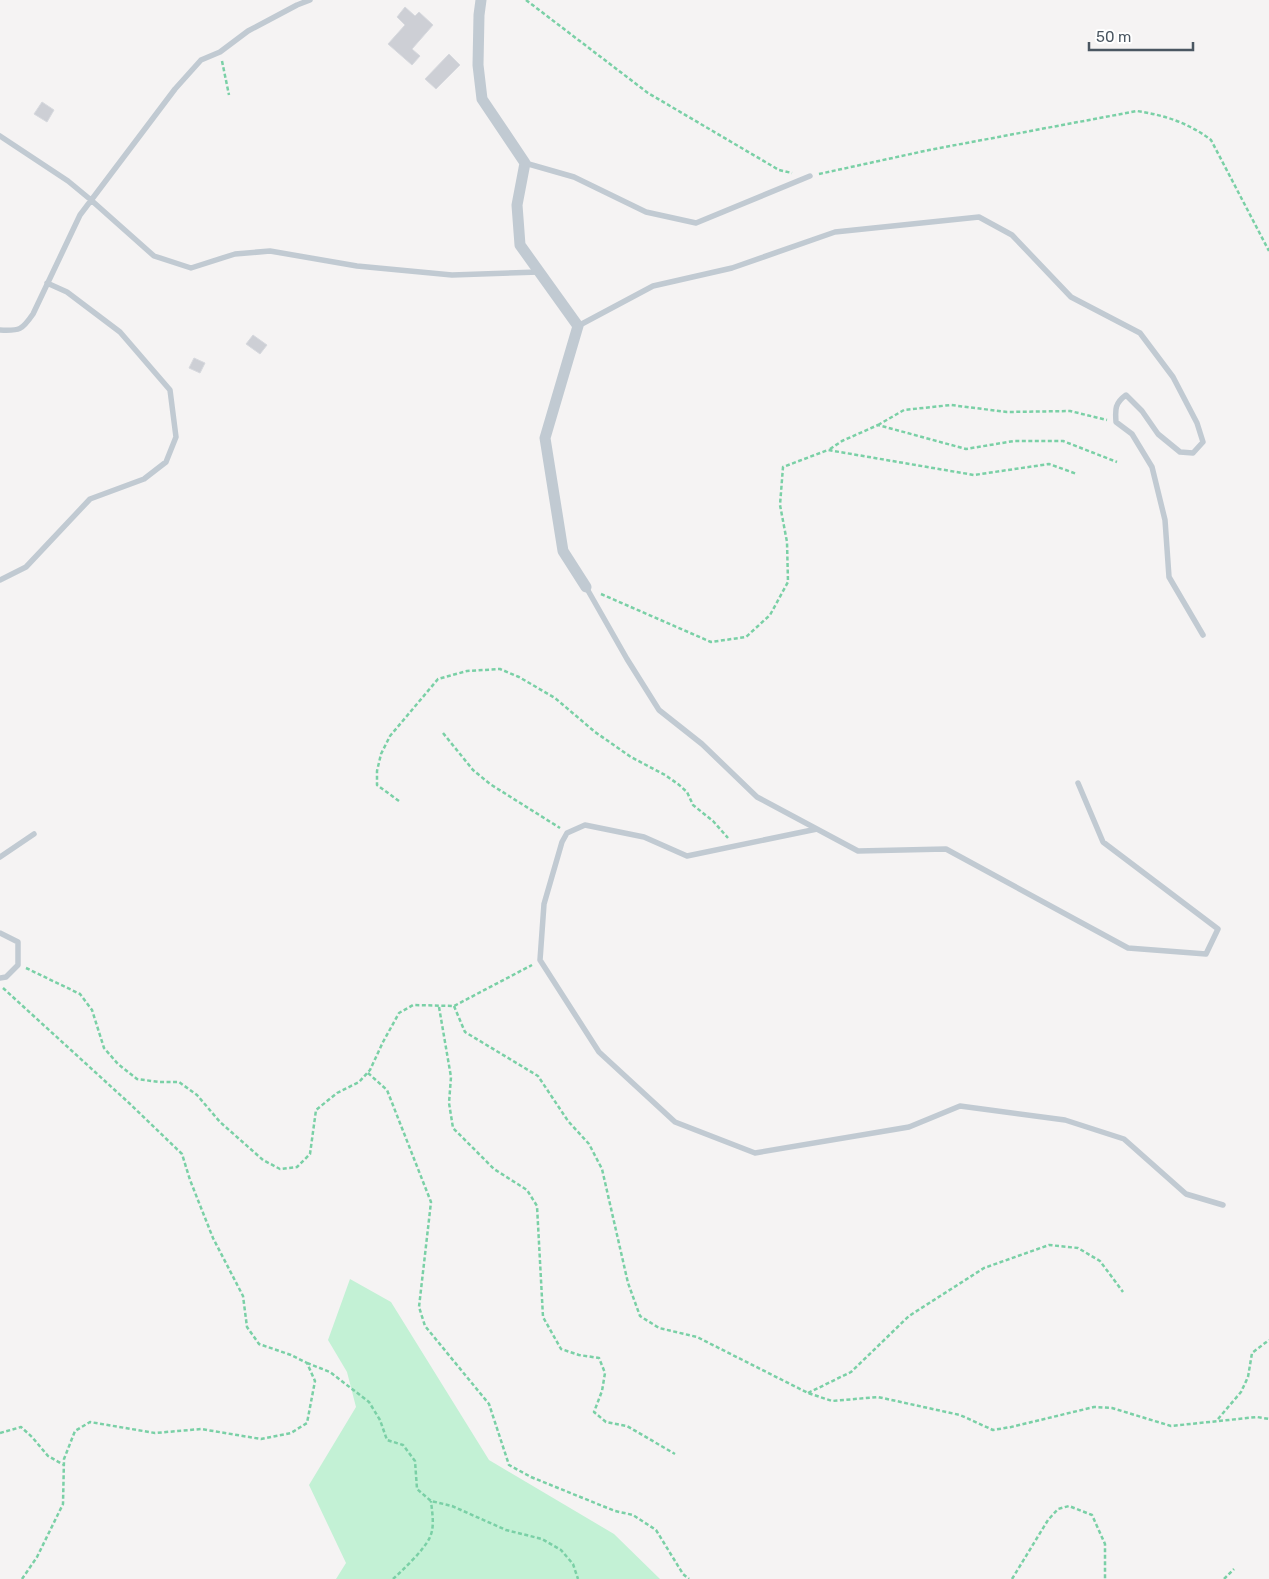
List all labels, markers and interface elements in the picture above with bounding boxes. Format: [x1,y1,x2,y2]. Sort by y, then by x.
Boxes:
scale bar [1089,20,1193,52]
text: 50 m [1096,28,1131,46]

